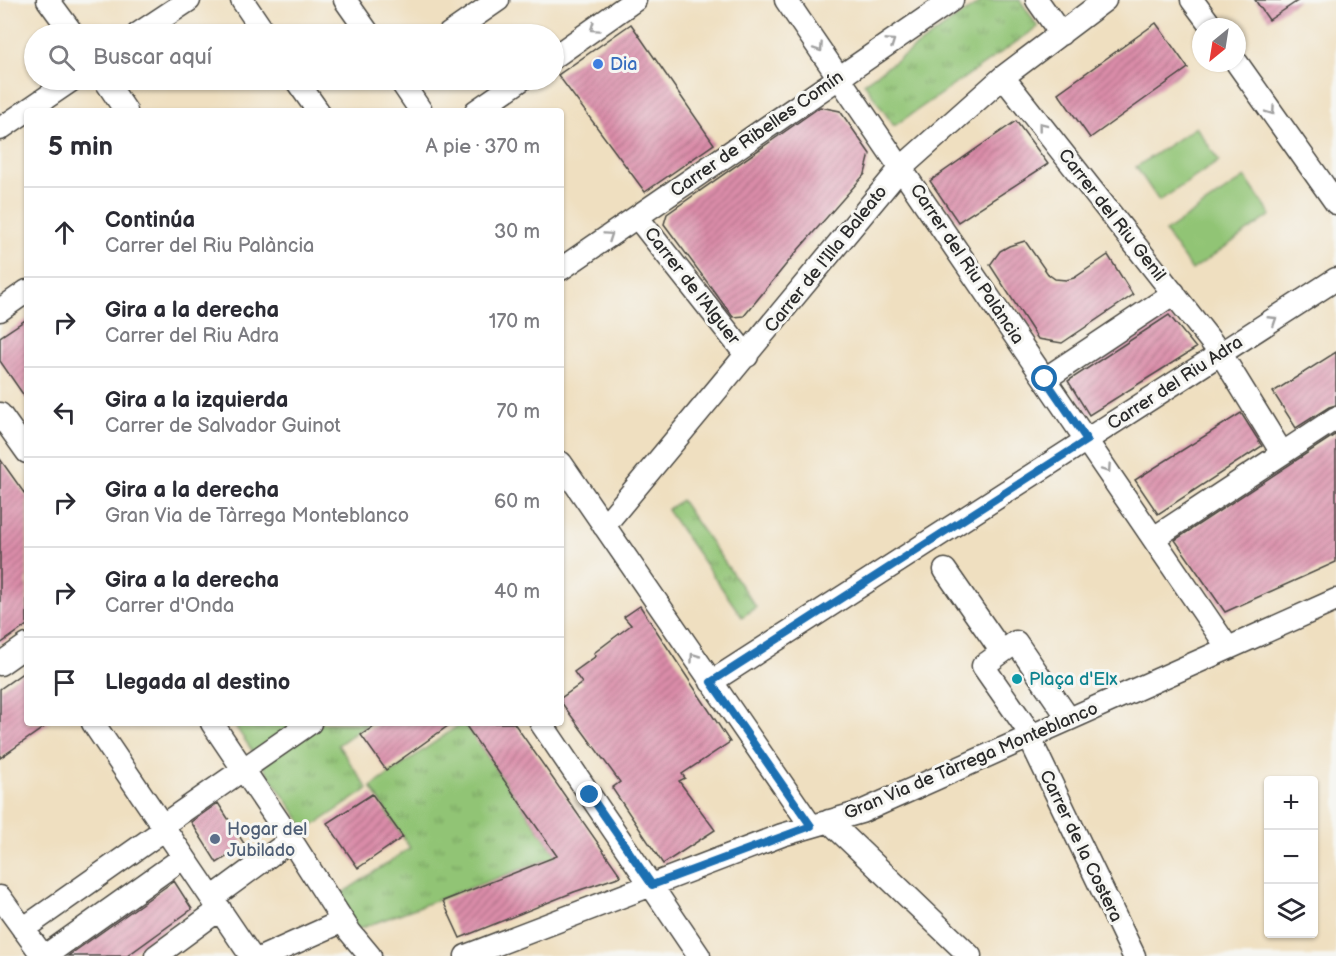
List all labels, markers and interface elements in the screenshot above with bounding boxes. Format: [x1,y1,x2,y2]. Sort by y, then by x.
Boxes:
north arrow [1192,18,1246,72]
one-way arrow [590,21,601,32]
search box [24,24,564,90]
one-way arrow [885,38,896,49]
icon: search [45,41,78,74]
one-way arrow [812,42,823,53]
text: Buscar aquí [93,44,212,71]
place label: Dia [610,54,638,75]
marker: Dia [591,57,605,71]
street label: Carrer de Ribelles Comín [667,66,847,202]
one-way arrow [1264,104,1275,115]
one-way arrow [1038,122,1049,133]
text: 5 min [48,132,113,163]
text: A pie · 370 m [425,135,540,159]
street label: Carrer del Riu Genil [1054,145,1170,285]
street label: Carrer del Riu Palància [906,180,1028,348]
street label: Carrer de l'Illa Baleato [760,181,892,337]
text: Continúa [105,207,195,234]
icon: ahead [48,216,81,249]
text: 30 m [494,220,540,244]
street label: Carrer de l'Alguer [640,223,745,349]
one-way arrow [603,232,614,243]
text: Carrer del Riu Palància [105,234,314,258]
text: Gira a la derecha [105,297,279,324]
icon: right [48,306,81,339]
text: 170 m [489,310,540,334]
one-way arrow [1266,317,1277,328]
text: Carrer del Riu Adra [105,324,279,348]
street label: Carrer del Riu Adra [1104,332,1246,434]
route start [1031,365,1057,391]
text: Gira a la izquierda [105,387,289,414]
icon: left [48,396,81,429]
text: 70 m [496,400,540,424]
text: Carrer de Salvador Guinot [105,414,341,438]
one-way arrow [1100,463,1111,474]
text: Gira a la derecha [105,477,279,504]
icon: right [48,486,81,519]
text: 60 m [494,490,540,514]
text: Gran Via de Tàrrega Monteblanco [105,504,409,528]
text: Gira a la derecha [105,567,279,594]
icon: right [48,576,81,609]
text: 40 m [494,580,540,604]
text: Carrer d'Onda [105,594,234,618]
one-way arrow [690,652,701,663]
icon: arrive [48,666,81,699]
text: Llegada al destino [105,669,290,696]
place label: Plaça d'Elx [1029,669,1118,690]
marker: Plaça d'Elx [1010,672,1024,686]
street label: Gran Via de Tàrrega Monteblanco [841,698,1101,824]
street label: Carrer de la Costera [1035,767,1127,925]
map controls [1264,776,1318,938]
button: + [1264,776,1318,830]
route end [576,781,602,807]
place label: Hogar del Jubilado [227,819,307,861]
button: − [1264,830,1318,884]
marker: Hogar del Jubilado [208,832,222,846]
button: layers [1264,884,1318,938]

